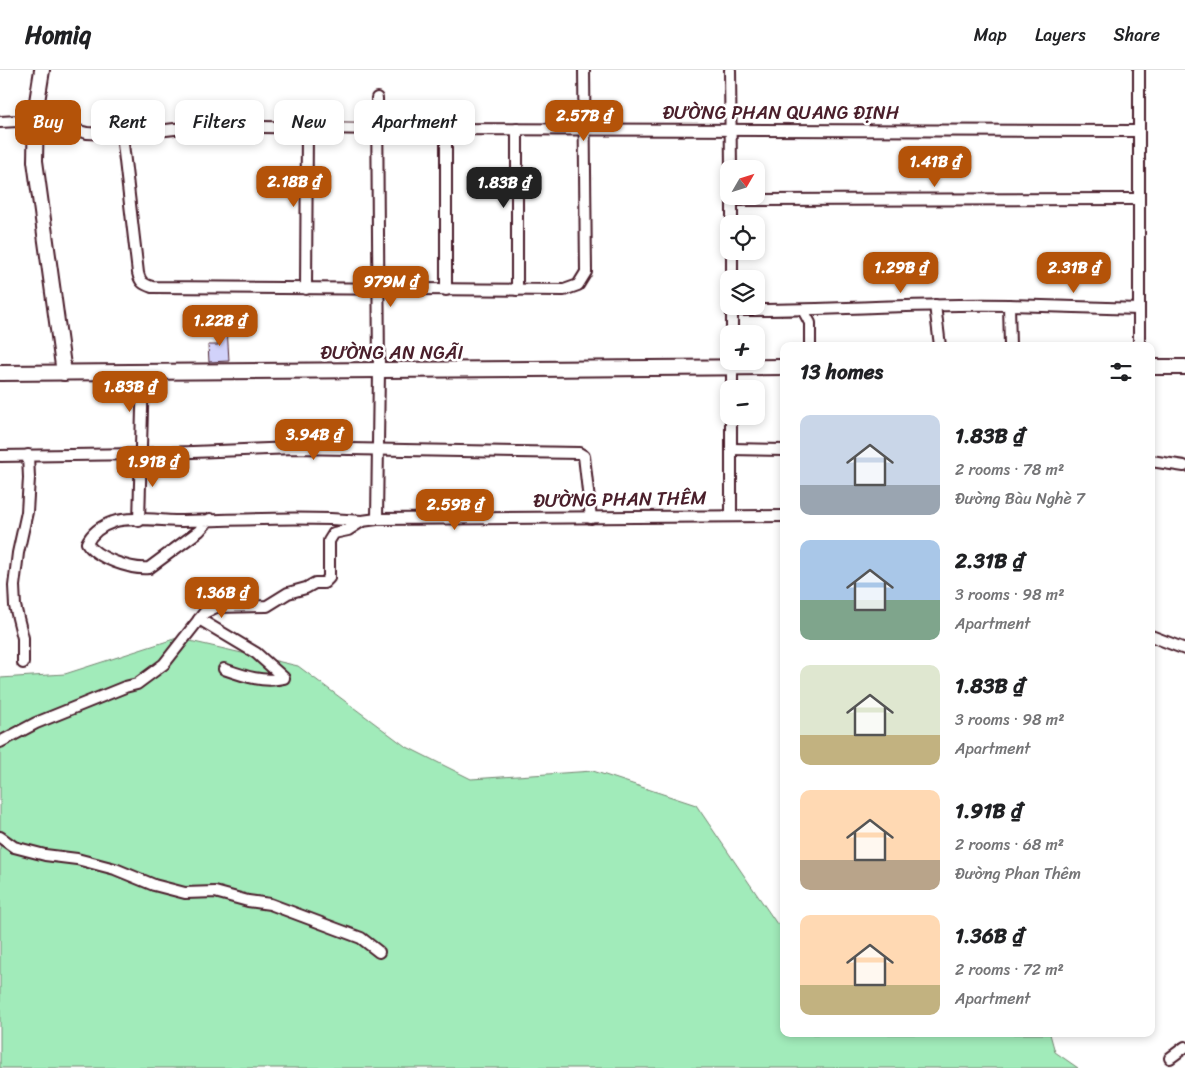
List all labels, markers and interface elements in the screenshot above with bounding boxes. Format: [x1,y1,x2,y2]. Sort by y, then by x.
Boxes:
text: Homiq [25,14,91,56]
text: Map [974,19,1007,51]
text: Layers [1035,19,1086,51]
text: Share [1114,19,1160,51]
street label: ĐƯỜNG PHAN QUANG ĐỊNH [663,96,900,129]
chip: Buy [15,100,81,145]
chip: Rent [91,100,165,145]
chip: Filters [175,100,264,145]
chip: New [274,100,344,145]
chip: Apartment [354,100,475,145]
pin: 2.57B ₫ [538,100,630,142]
text: 2.57B ₫ [556,101,612,130]
pin: 1.41B ₫ [889,146,981,188]
text: 1.41B ₫ [909,147,961,176]
north arrow [720,160,765,205]
map controls [720,160,765,425]
pin: 2.18B ₫ [248,166,340,208]
pin: 1.83B ₫ [458,166,550,209]
text: 2.18B ₫ [267,167,321,196]
text: 1.83B ₫ [478,168,530,197]
button: locate [720,215,765,260]
pin: 1.29B ₫ [855,252,947,294]
pin: 2.31B ₫ [1028,252,1120,294]
text: 1.29B ₫ [874,253,928,282]
text: 2.31B ₫ [1048,253,1100,282]
pin: 979M ₫ [350,266,432,308]
text: 979M ₫ [364,267,418,296]
button: layers [720,270,765,315]
pin: 1.22B ₫ [174,304,266,347]
text: 1.22B ₫ [194,306,246,335]
button: + [720,325,765,370]
street label: ĐƯỜNG AN NGÃI [321,336,464,369]
text: 13 homes [800,353,883,391]
icon: filters [1107,358,1135,386]
pin: 1.83B ₫ [84,370,176,413]
text: 1.83B ₫ [104,372,156,401]
button: − [720,380,765,425]
text: 1.83B ₫ [955,417,1024,455]
pin: 3.94B ₫ [268,418,360,461]
text: 3.94B ₫ [286,420,342,449]
icon: home [840,435,900,495]
pin: 1.91B ₫ [107,446,199,488]
text: 1.91B ₫ [127,447,179,476]
text: 2 rooms · 78 m² [955,455,1064,484]
street label: ĐƯỜNG PHAN THÊM [533,481,707,517]
text: Đường Bàu Nghè 7 [955,484,1085,513]
pin: 2.59B ₫ [409,488,501,531]
text: 2.59B ₫ [427,490,483,519]
text: 2.31B ₫ [955,542,1024,580]
icon: home [840,560,900,620]
pin: 1.36B ₫ [176,576,268,619]
text: 1.36B ₫ [196,578,248,607]
text: 3 rooms · 98 m² [955,580,1064,609]
text: Apartment [955,609,1031,638]
text: 1.83B ₫ [955,667,1024,705]
icon: home [840,685,900,745]
text: 3 rooms · 98 m² [955,705,1064,734]
text: Apartment [955,734,1031,763]
text: 1.91B ₫ [955,792,1022,830]
icon: home [840,810,900,870]
text: 2 rooms · 68 m² [955,830,1064,859]
text: Đường Phan Thêm [955,859,1081,888]
text: 1.36B ₫ [955,917,1024,955]
icon: home [840,935,900,995]
text: 2 rooms · 72 m² [955,955,1064,984]
text: Apartment [955,984,1031,1013]

